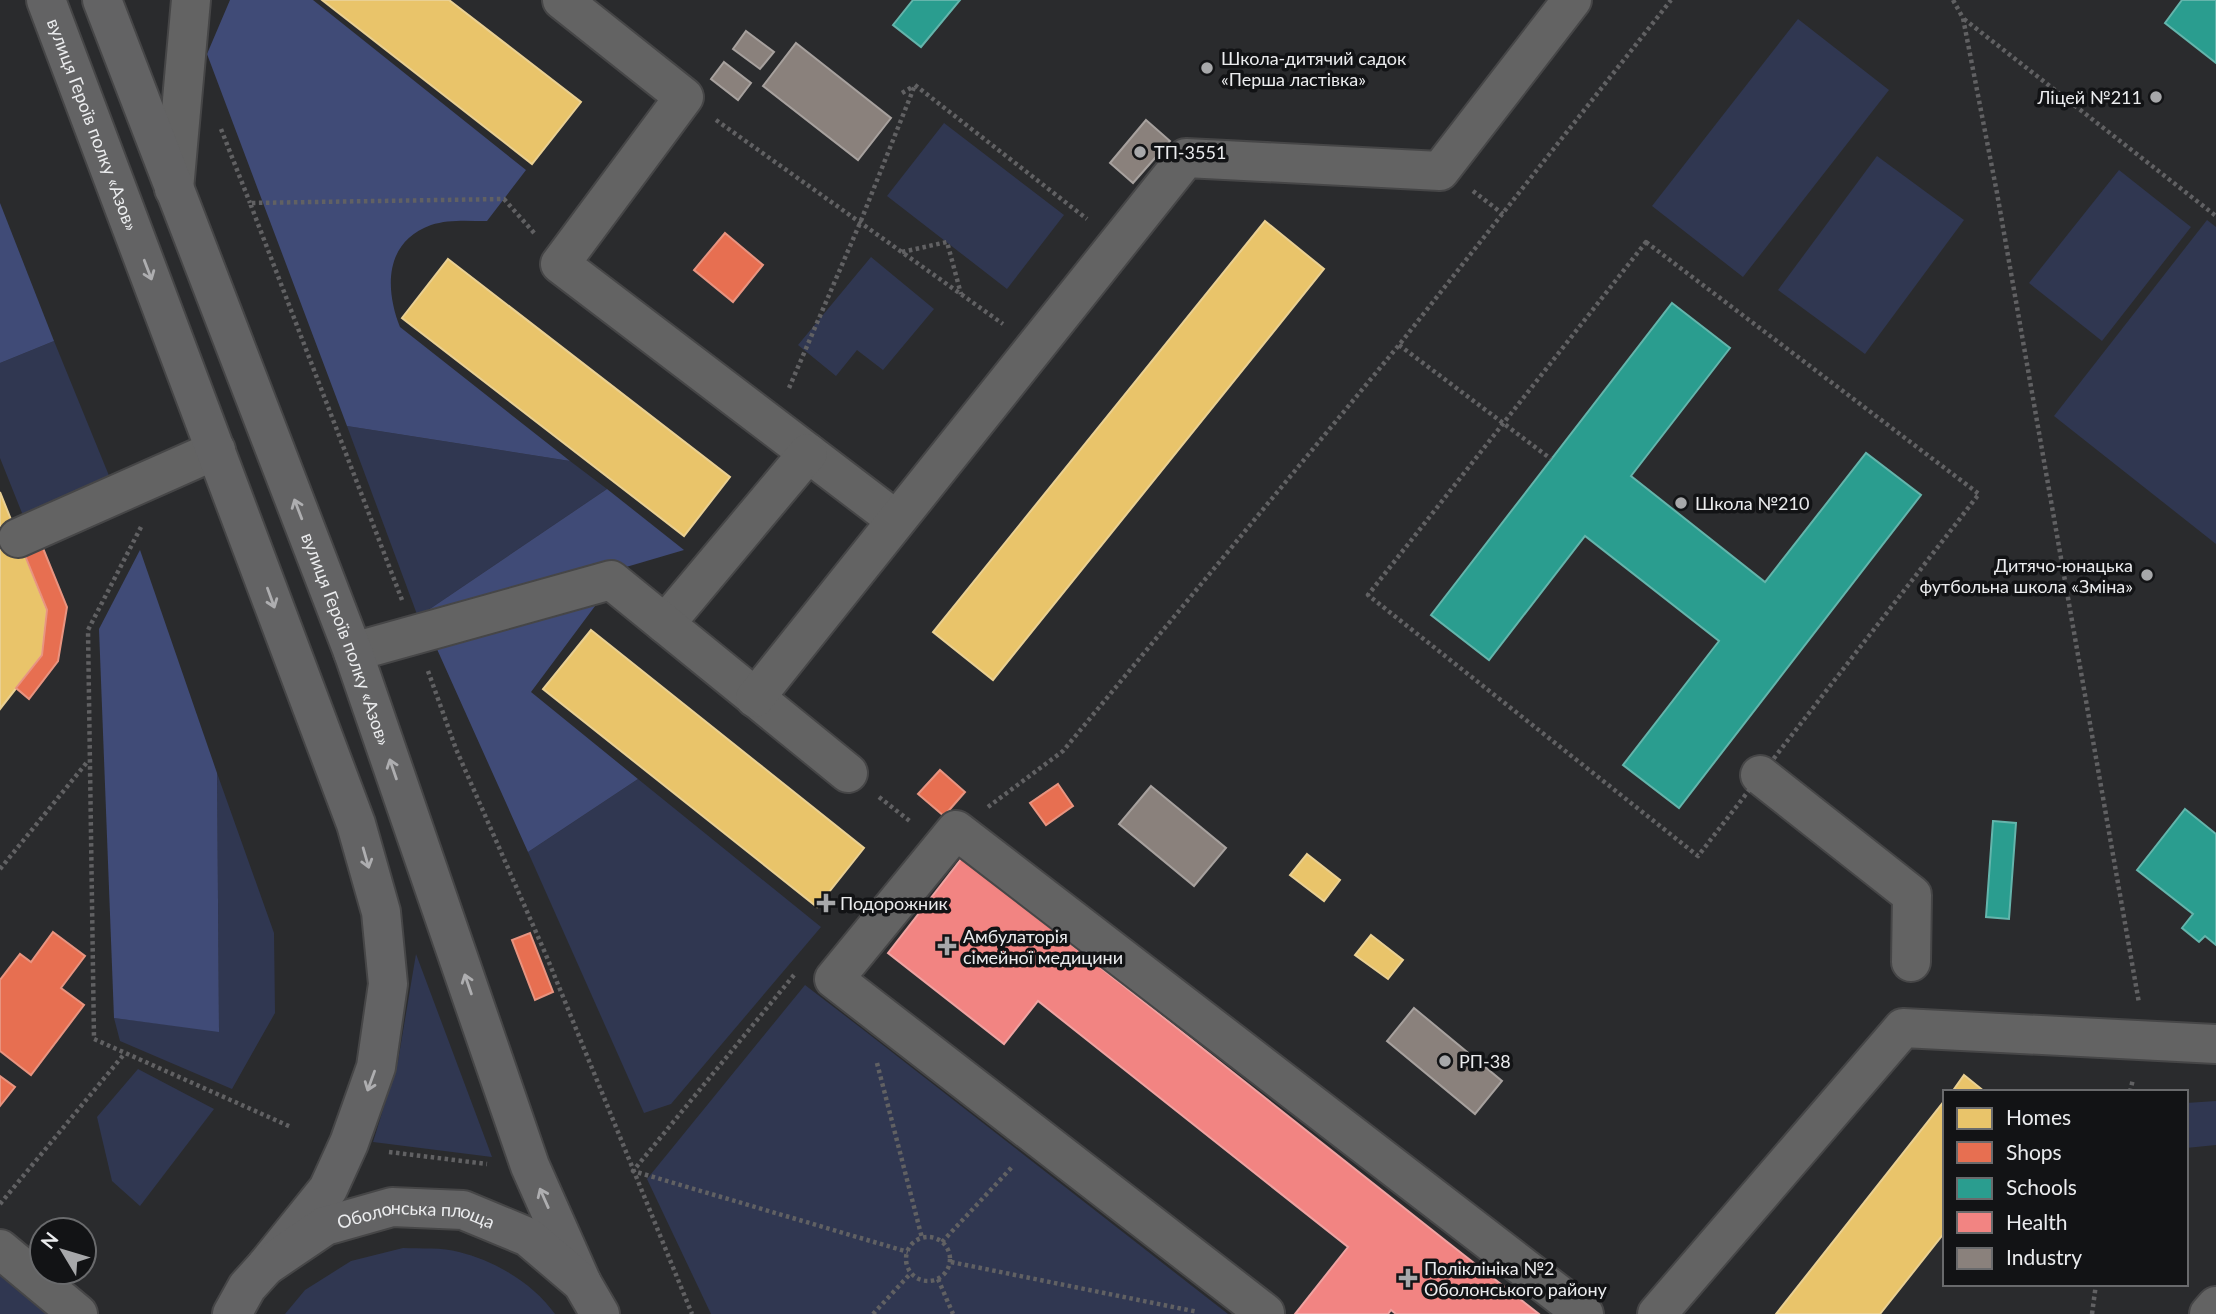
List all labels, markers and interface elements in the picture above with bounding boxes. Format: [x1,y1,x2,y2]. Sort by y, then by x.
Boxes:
street label: вулиця Героїв полку «Азов» [43,15,143,234]
place label: Школа-дитячий садок «Перша ластівка» [1221,47,1407,90]
marker: Школа-дитячий садок «Перша ластівка» [1199,60,1215,76]
place label: Ліцей №211 [2036,86,2142,108]
marker: Ліцей №211 [2148,89,2164,105]
place label: ТП-3551 [1154,141,1226,163]
marker: ТП-3551 [1132,144,1148,160]
one-way arrow [143,259,156,281]
place label: Школа №210 [1695,492,1809,514]
marker: Школа №210 [1673,495,1689,511]
one-way arrow [290,499,303,521]
street label: вулиця Героїв полку «Азов» [297,529,395,748]
place label: Дитячо-юнацька футбольна школа «Зміна» [1919,554,2133,597]
marker: Дитячо-юнацька футбольна школа «Зміна» [2139,567,2155,583]
one-way arrow [266,586,279,608]
one-way arrow [386,758,398,780]
one-way arrow [360,846,373,868]
place label: Подорожник [840,892,949,914]
marker: Подорожник [818,895,834,911]
place label: Амбулаторія сімейної медицини [963,925,1123,968]
marker: Амбулаторія сімейної медицини [937,936,957,956]
one-way arrow [461,973,473,995]
place label: РП-38 [1459,1050,1511,1072]
marker: РП-38 [1437,1053,1453,1069]
one-way arrow [364,1069,376,1091]
legend [1943,1090,2188,1286]
text: Homes [2006,1104,2071,1129]
text: Shops [2006,1139,2062,1164]
text: Schools [2006,1174,2077,1199]
one-way arrow [537,1188,550,1209]
street label: Оболонська площа [334,1196,498,1233]
text: Health [2006,1209,2067,1234]
north arrow [28,1216,98,1286]
text: N [36,1227,63,1253]
text: Industry [2006,1244,2082,1269]
place label: Поліклініка №2 Оболонського району [1424,1257,1608,1300]
marker: Поліклініка №2 Оболонського району [1398,1268,1418,1288]

